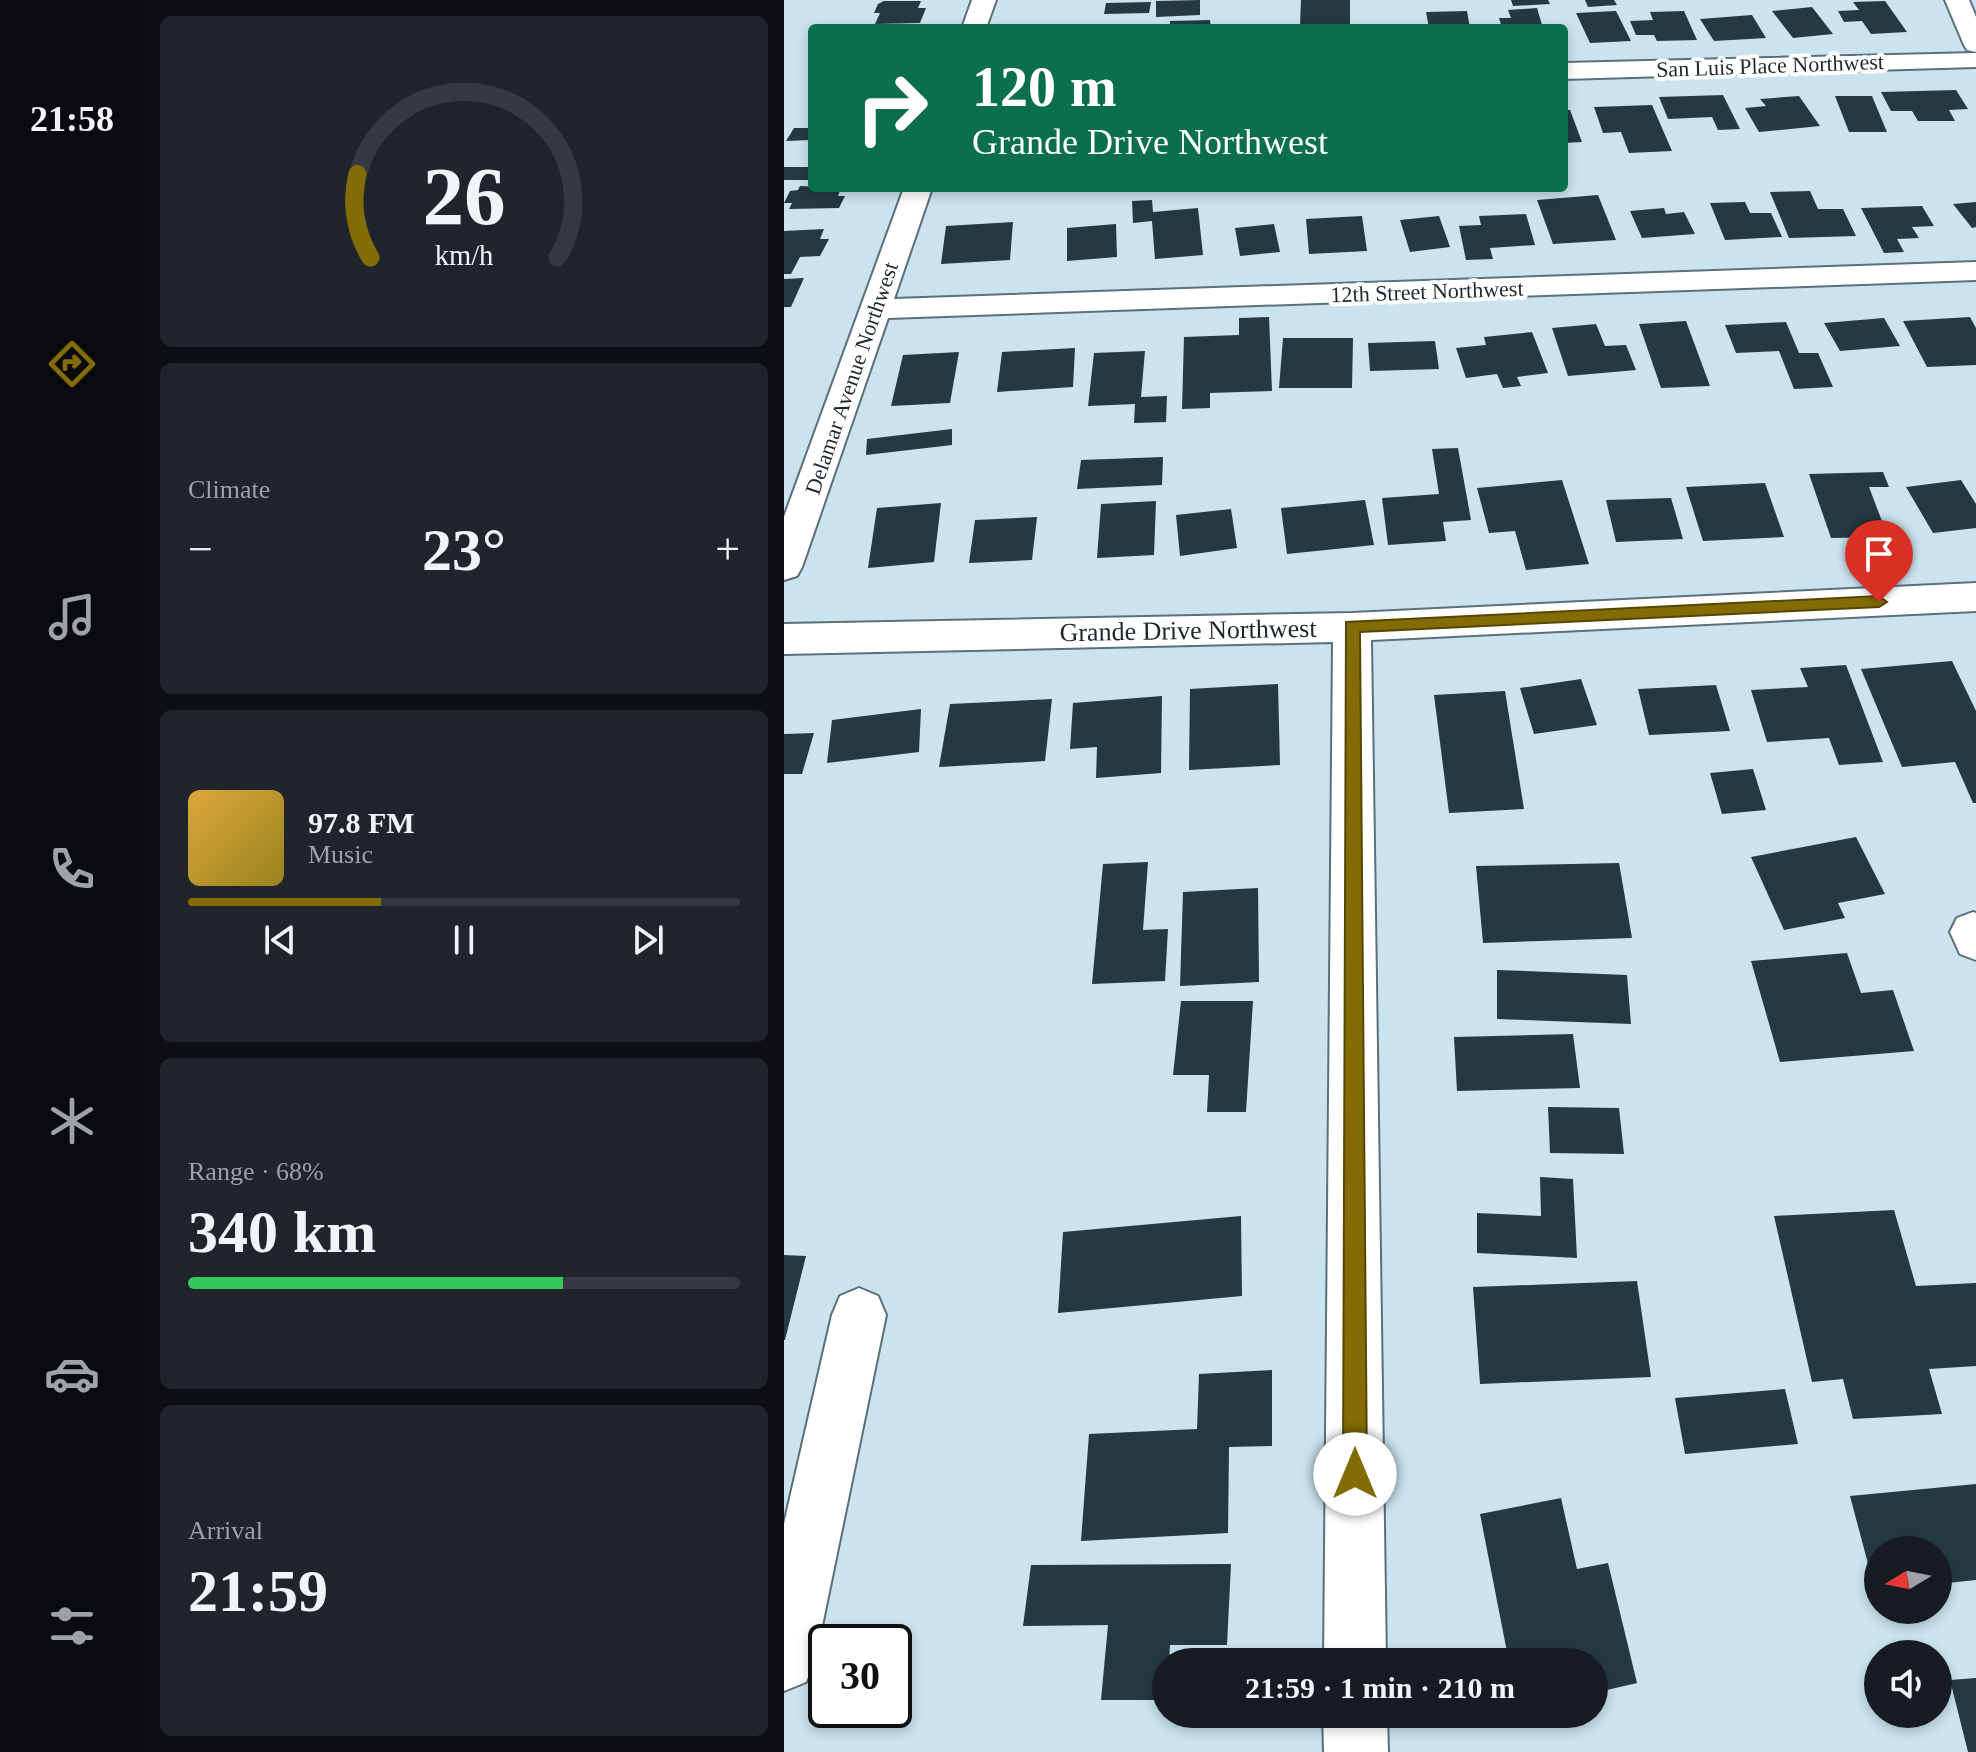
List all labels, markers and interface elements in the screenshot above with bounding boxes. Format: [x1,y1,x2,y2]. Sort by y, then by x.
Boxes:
street label: San Luis Place Northwest [1656,49,1884,82]
icon: right [840,56,944,160]
text: 120 m [972,56,1117,118]
text: 21:58 [30,99,114,139]
text: Grande Drive Northwest [972,122,1328,162]
text: 26 [422,149,506,241]
text: km/h [435,240,493,271]
street label: Delamar Avenue Northwest [800,259,903,498]
street label: 12th Street Northwest [1330,276,1524,307]
icon: directions [44,336,100,392]
text: Climate [188,475,270,504]
text: 23° [422,517,506,583]
pin [1845,520,1913,602]
text: − [188,525,213,574]
text: + [715,525,740,574]
icon: arrive [1857,532,1901,576]
icon: music [44,589,100,645]
street label: Grande Drive Northwest [1059,614,1318,647]
text: 97.8 FM [308,806,415,839]
text: Music [308,840,373,869]
icon: phone [44,841,100,897]
icon: previous [258,918,302,962]
icon: pause [442,918,486,962]
icon: next [626,918,670,962]
icon: climate [44,1093,100,1149]
text: Range · 68% [188,1157,324,1186]
text: 340 km [188,1199,376,1265]
icon: car [44,1346,100,1402]
position arrow [1313,1432,1397,1516]
text: Arrival [188,1516,263,1545]
north arrow [1864,1536,1952,1624]
map controls [1864,1536,1952,1728]
text: 21:59 [188,1558,328,1624]
icon: filters [44,1598,100,1654]
speed limit sign: 30 [808,1624,912,1728]
button: sound [1864,1640,1952,1728]
text: 21:59 · 1 min · 210 m [1245,1671,1515,1704]

